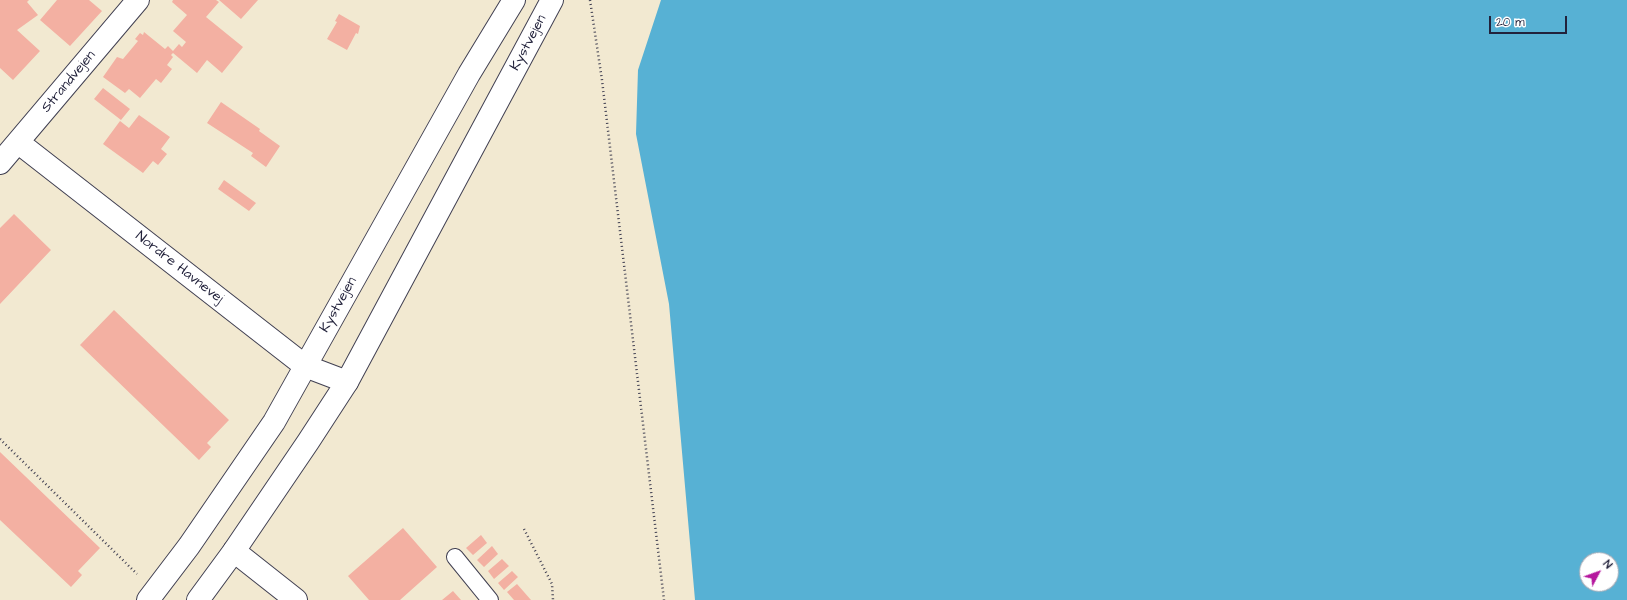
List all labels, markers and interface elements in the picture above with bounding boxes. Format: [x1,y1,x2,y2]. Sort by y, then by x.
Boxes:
scale bar [1491,8,1569,34]
street label: Kystvejen [507,12,551,74]
text: 20 m [1496,14,1525,31]
street label: Strandvejen [38,48,100,116]
street label: Nordre Havnevej [132,228,226,308]
street label: Kystvejen [317,274,361,336]
north arrow [1579,552,1619,592]
text: N [1600,557,1616,572]

